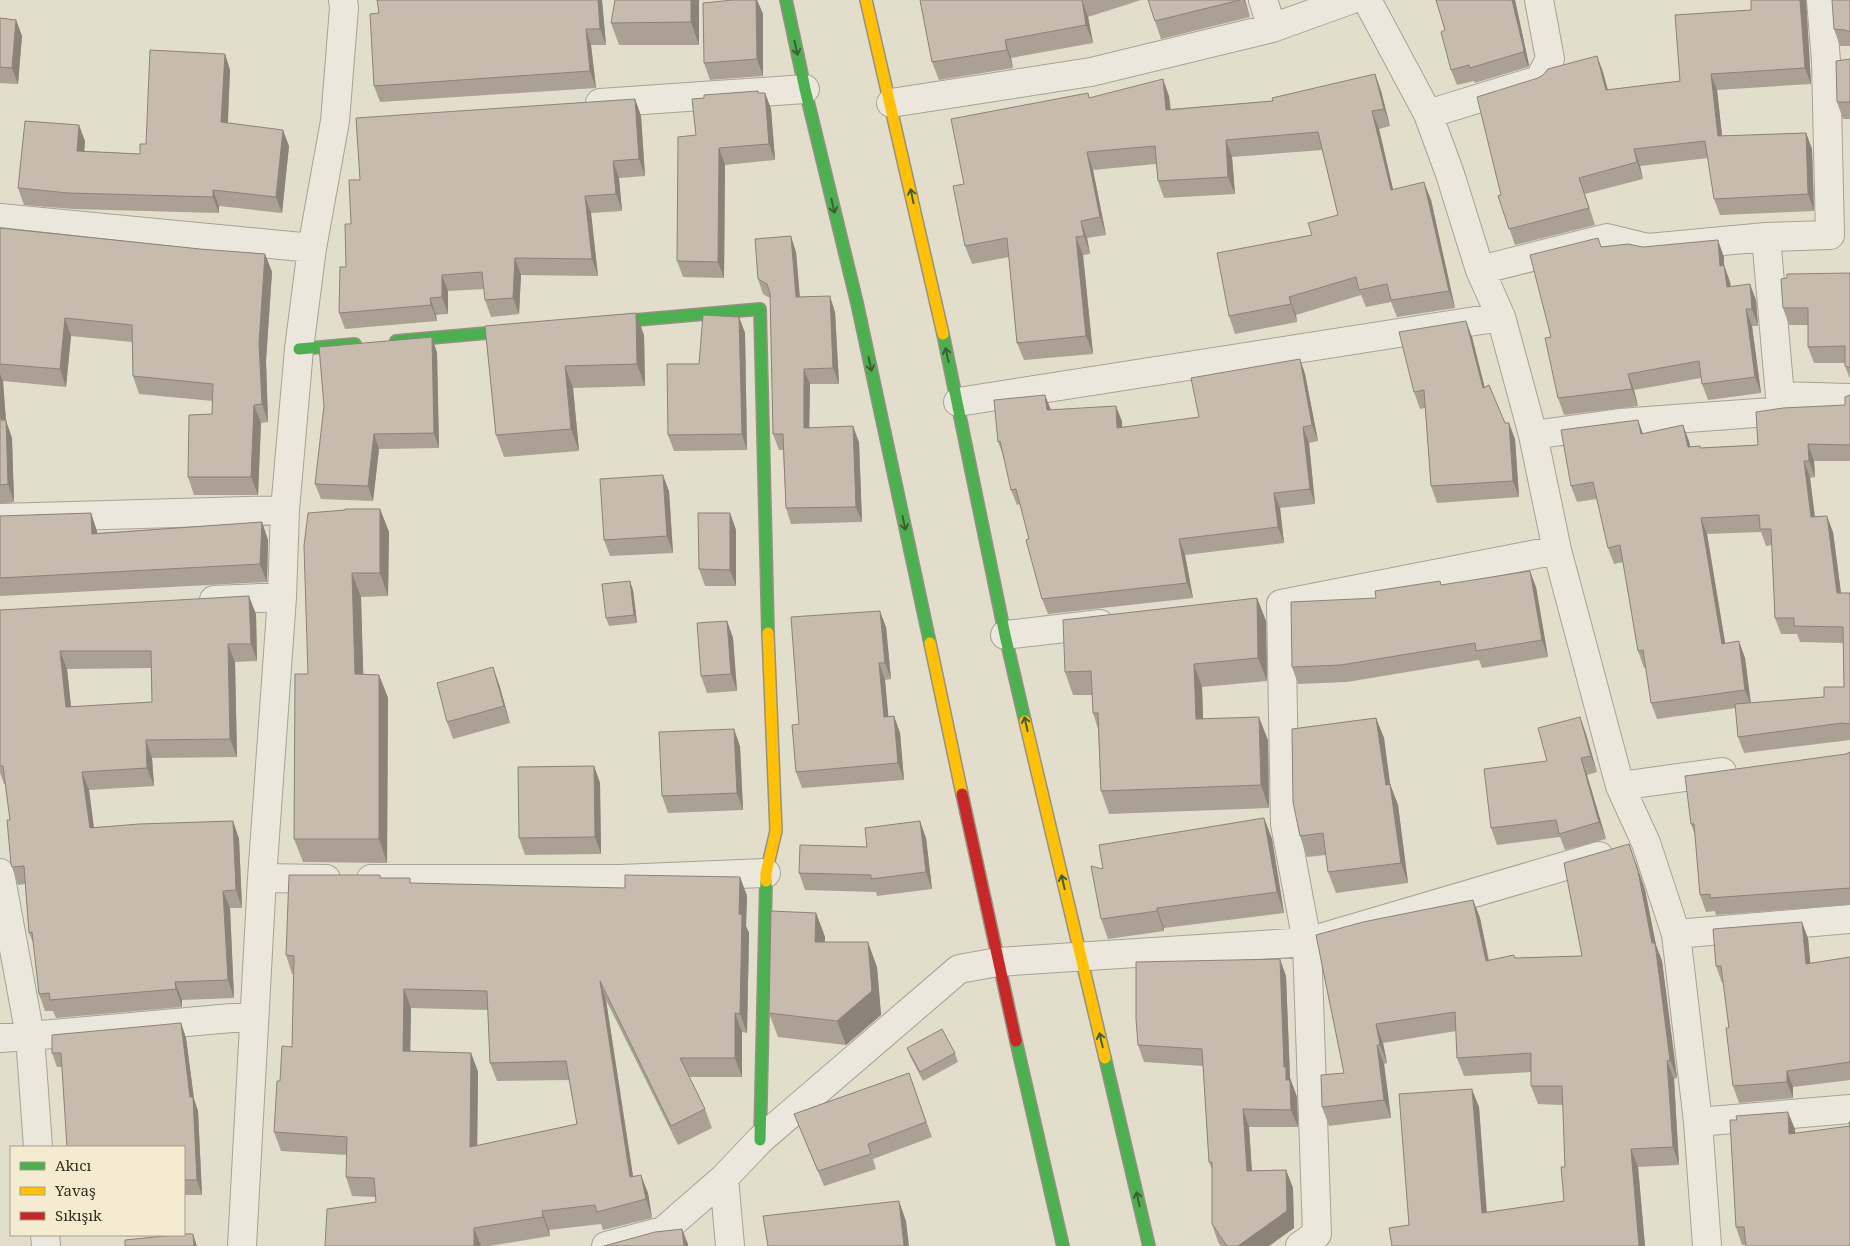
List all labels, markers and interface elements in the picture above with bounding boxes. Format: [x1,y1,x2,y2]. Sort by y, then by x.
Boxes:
one-way arrow [792,39,802,55]
one-way arrow [906,189,916,205]
one-way arrow [829,198,838,214]
one-way arrow [942,348,951,364]
one-way arrow [866,356,875,372]
one-way arrow [900,515,909,531]
one-way arrow [1021,717,1030,733]
one-way arrow [1058,875,1067,891]
one-way arrow [1096,1033,1105,1049]
legend [10,1146,185,1236]
text: Akıcı [55,1155,92,1175]
text: Yavaş [54,1180,96,1200]
one-way arrow [1133,1191,1142,1207]
text: Sıkışık [55,1205,102,1225]

